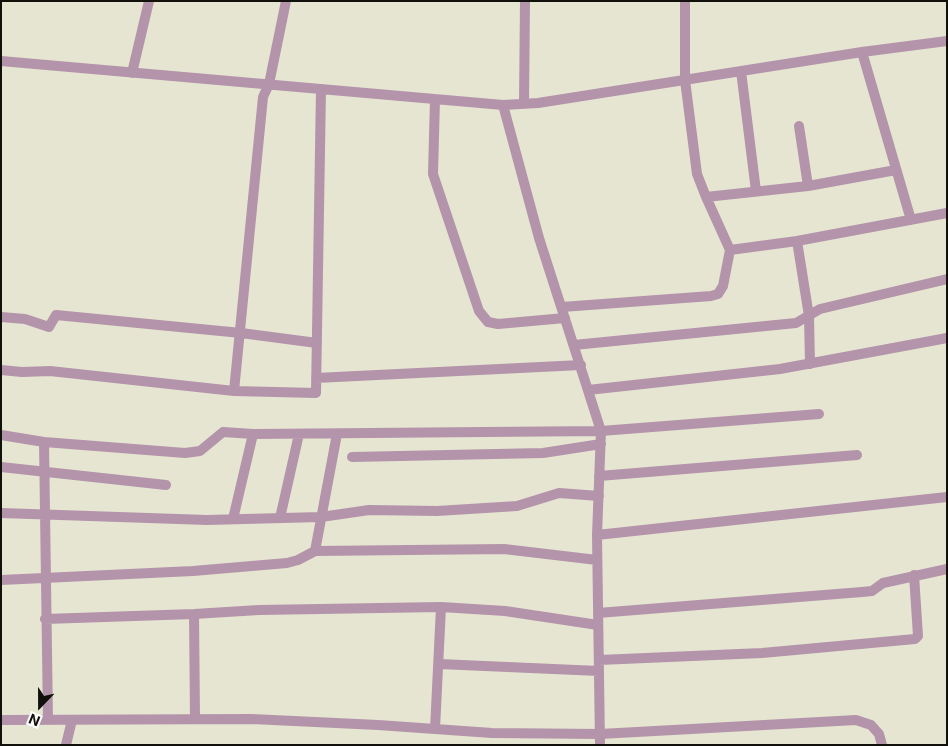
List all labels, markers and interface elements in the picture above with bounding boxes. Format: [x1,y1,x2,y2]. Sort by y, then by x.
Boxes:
north arrow [15,681,65,731]
text: N [26,710,42,730]

